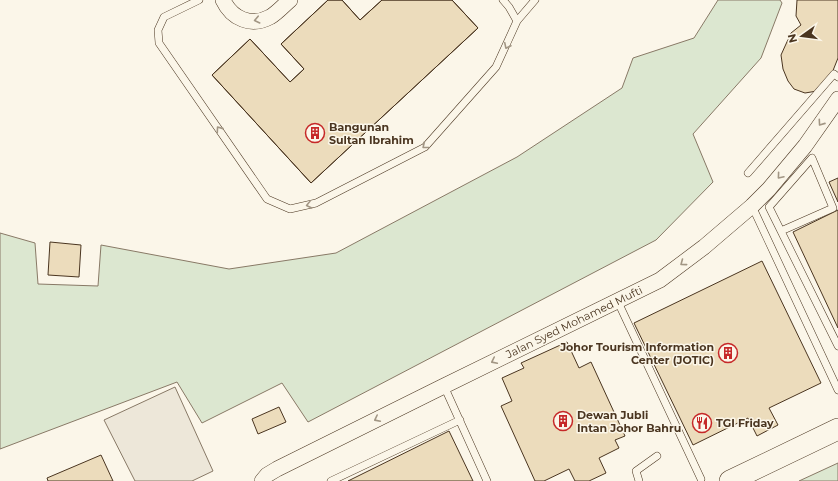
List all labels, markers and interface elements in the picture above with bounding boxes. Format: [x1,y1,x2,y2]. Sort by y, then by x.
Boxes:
one-way arrow [254,16,261,24]
north arrow [782,16,822,56]
text: N [784,32,800,44]
one-way arrow [504,42,512,49]
one-way arrow [819,118,826,125]
place label: Bangunan Sultan Ibrahim [329,120,414,147]
building icon: Bangunan Sultan Ibrahim [304,122,326,144]
one-way arrow [216,126,224,133]
one-way arrow [422,141,429,148]
one-way arrow [777,172,784,179]
one-way arrow [306,200,313,208]
one-way arrow [681,258,688,265]
street label: Jalan Syed Mohamed Mufti [502,283,645,362]
place label: Johor Tourism Information Center (JOTIC) [559,340,714,367]
building icon: Johor Tourism Information Center (JOTIC) [717,342,739,364]
one-way arrow [490,357,498,364]
place label: Dewan Jubli Intan Johor Bahru [577,408,681,435]
building icon: Dewan Jubli Intan Johor Bahru [552,410,574,432]
restaurant icon: TGI Friday [691,412,713,434]
one-way arrow [374,414,381,422]
place label: TGI Friday [716,416,774,430]

